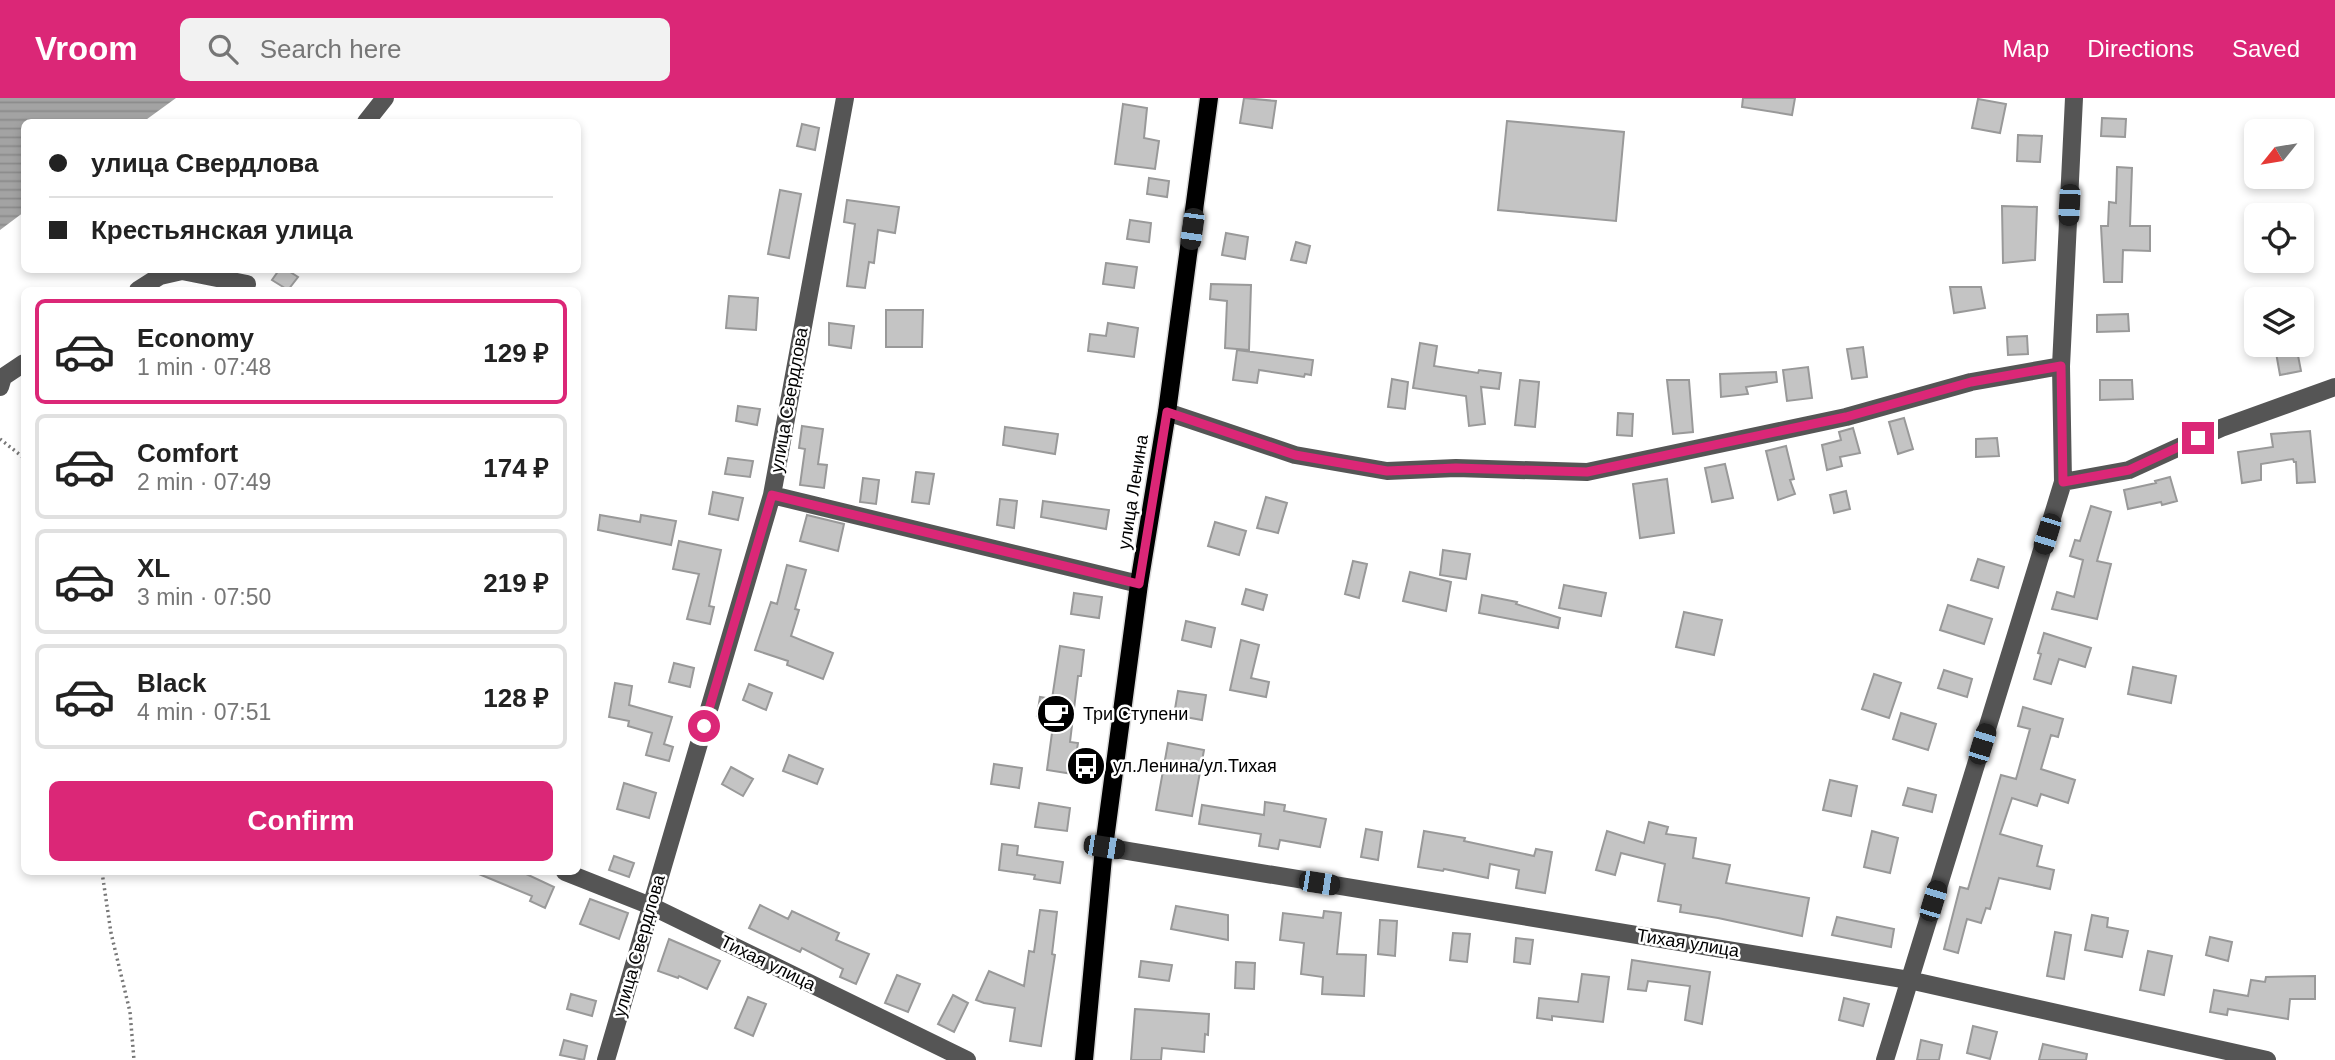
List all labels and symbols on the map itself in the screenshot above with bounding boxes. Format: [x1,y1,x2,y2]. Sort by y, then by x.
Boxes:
north arrow [2244,119,2314,189]
car [2058,183,2081,227]
car [1179,207,1206,251]
street label: улица Свердлова [766,325,812,474]
route end [2182,422,2214,454]
street label: улица Ленина [1114,432,1152,551]
car [2031,511,2064,557]
cafe icon: Три Ступени [1035,693,1077,735]
place label: Три Ступени [1083,704,1188,724]
route start [688,710,720,742]
car [1966,721,1999,767]
bus stop icon: ул.Ленина/ул.Тихая [1065,745,1107,787]
place label: ул.Ленина/ул.Тихая [1113,756,1277,776]
car [1082,833,1127,861]
car [1297,869,1342,897]
street label: улица Свердлова [609,872,669,1019]
car [1917,878,1950,924]
street label: Тихая улица [1635,925,1742,961]
street label: Тихая улица [717,931,820,995]

